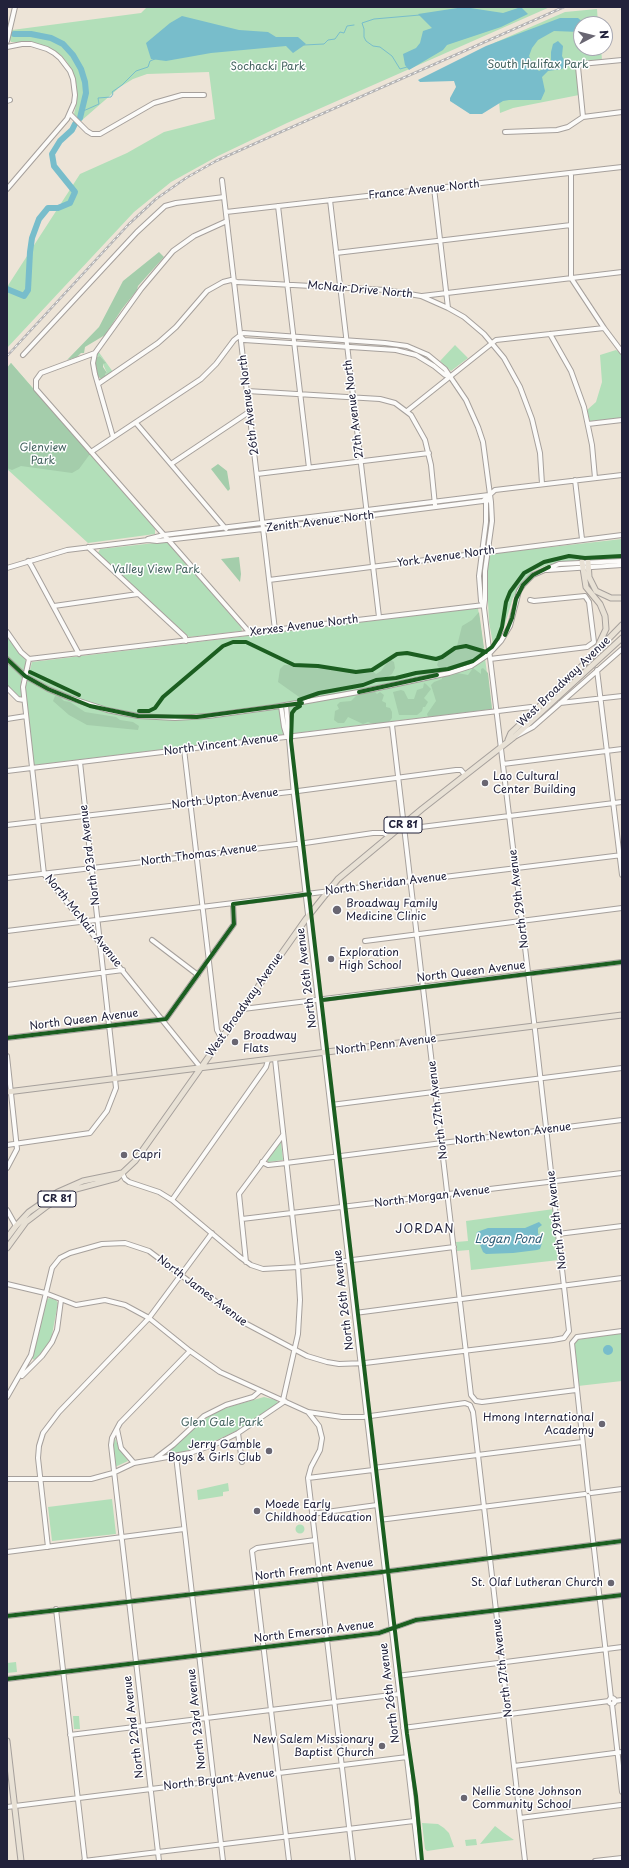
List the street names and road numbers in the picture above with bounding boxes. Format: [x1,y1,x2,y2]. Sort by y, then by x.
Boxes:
street label: France Avenue North [368,178,480,202]
street label: McNair Drive North [307,279,413,301]
street label: 26th Avenue North [236,354,262,456]
street label: 27th Avenue North [341,359,367,459]
street label: Zenith Avenue North [265,509,375,535]
street label: York Avenue North [396,544,496,570]
street label: Xerxes Avenue North [249,613,359,639]
street label: West Broadway Avenue [515,634,613,730]
street label: North Vincent Avenue [163,731,279,759]
street label: North Upton Avenue [171,786,279,812]
street label: North 23rd Avenue [77,804,103,906]
road number: CR 81 [384,817,422,833]
street label: North Thomas Avenue [140,841,258,869]
street label: North 29th Avenue [506,849,532,949]
street label: North Sheridan Avenue [324,870,448,898]
street label: North McNair Avenue [42,872,124,970]
street label: North 26th Avenue [294,927,320,1029]
street label: West Broadway Avenue [204,950,286,1060]
street label: North Queen Avenue [416,959,526,985]
street label: North Queen Avenue [29,1007,139,1033]
street label: North Penn Avenue [335,1032,437,1058]
street label: North 27th Avenue [425,1060,451,1160]
street label: North Newton Avenue [454,1120,572,1148]
street label: North 29th Avenue [544,1170,570,1270]
street label: North Morgan Avenue [373,1183,491,1211]
road number: CR 81 [38,1191,76,1207]
street label: North 26th Avenue [331,1249,357,1351]
street label: North James Avenue [154,1253,250,1329]
street label: North Fremont Avenue [254,1556,374,1584]
street label: North Emerson Avenue [253,1618,375,1646]
street label: North 27th Avenue [490,1618,516,1718]
street label: North 26th Avenue [377,1642,403,1744]
street label: North 23rd Avenue [185,1668,209,1770]
street label: North 22nd Avenue [121,1675,147,1779]
street label: North Bryant Avenue [163,1767,275,1793]

